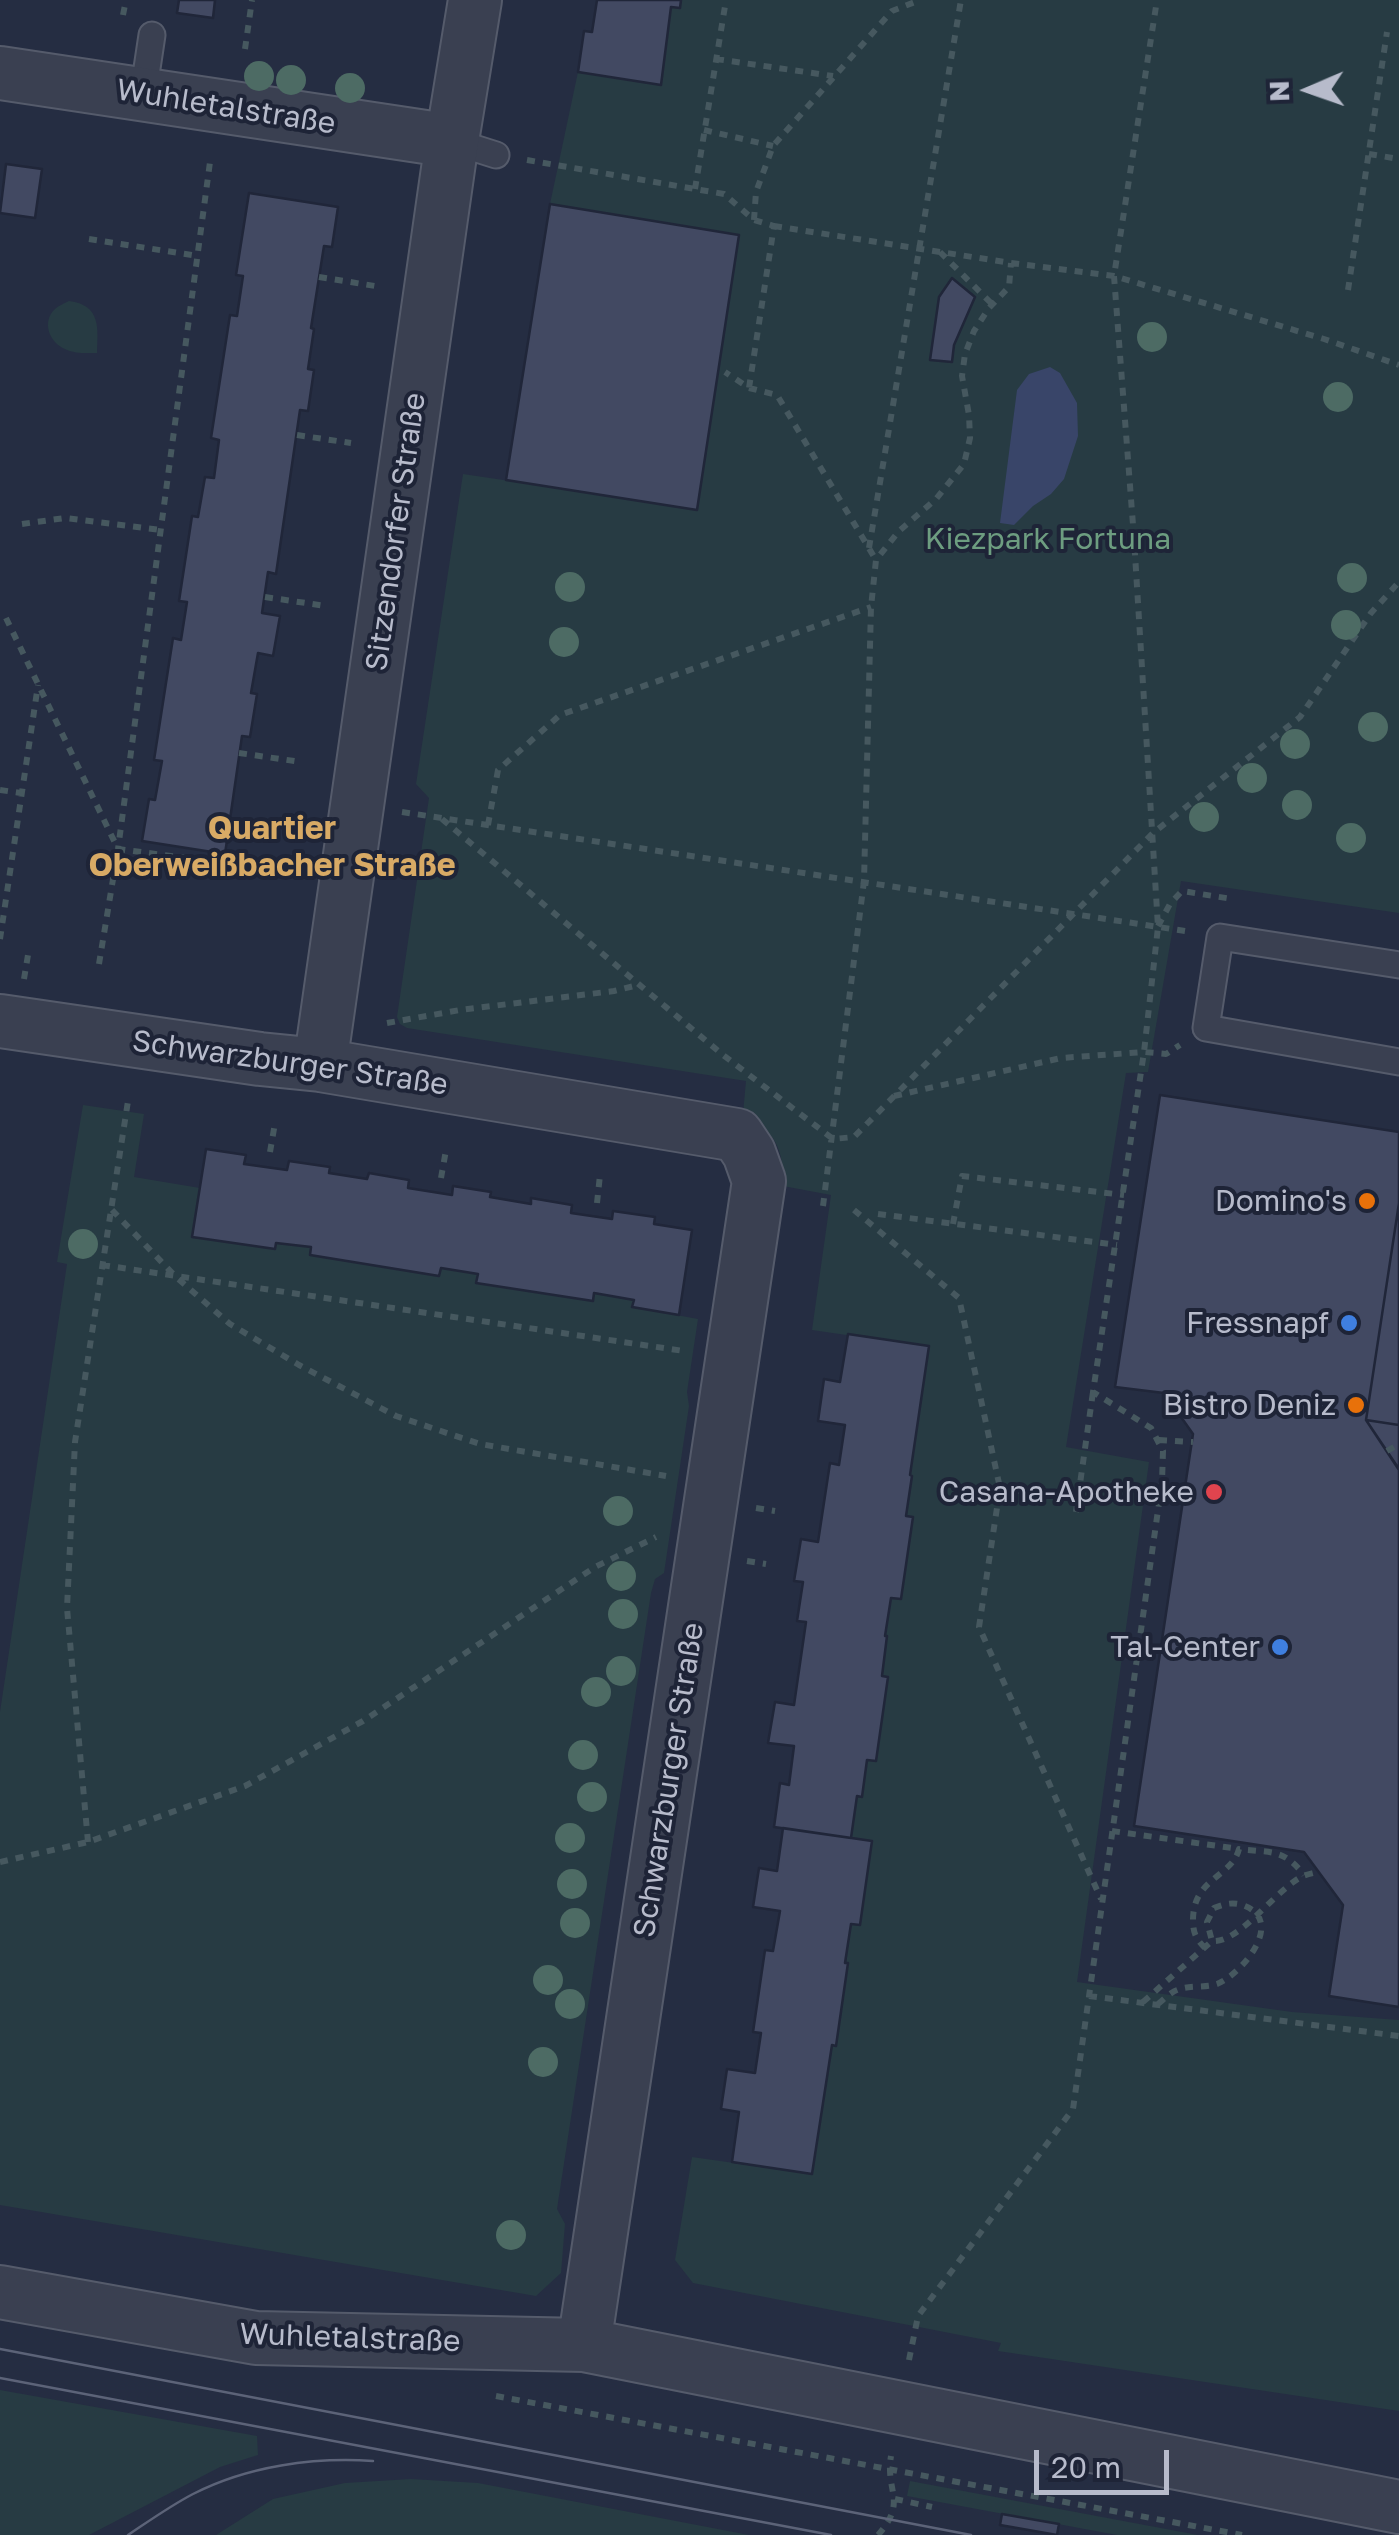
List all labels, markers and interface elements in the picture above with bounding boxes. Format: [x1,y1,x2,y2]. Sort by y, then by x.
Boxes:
north arrow [1259,40,1359,140]
street label: Wuhletalstraße [114,72,338,142]
text: N [1262,80,1295,102]
street label: Sitzendorfer Straße [359,390,433,674]
park label: Kiezpark Fortuna [925,521,1171,557]
district label: Quartier Oberweißbacher Straße [88,810,456,885]
street label: Schwarzburger Straße [130,1023,450,1103]
place label: Domino's [1215,1183,1347,1219]
marker: Domino's [1356,1190,1378,1212]
place label: Fressnapf [1186,1305,1329,1341]
marker: Fressnapf [1338,1312,1360,1334]
place label: Bistro Deniz [1163,1387,1336,1423]
marker: Bistro Deniz [1345,1394,1367,1416]
place label: Casana-Apotheke [939,1474,1194,1510]
marker: Casana-Apotheke [1203,1481,1225,1503]
street label: Schwarzburger Straße [626,1620,712,1940]
place label: Tal-Center [1110,1629,1260,1665]
marker: Tal-Center [1269,1636,1291,1658]
street label: Wuhletalstraße [239,2316,461,2360]
scale bar [1039,2430,1174,2492]
text: 20 m [1051,2449,1121,2485]

